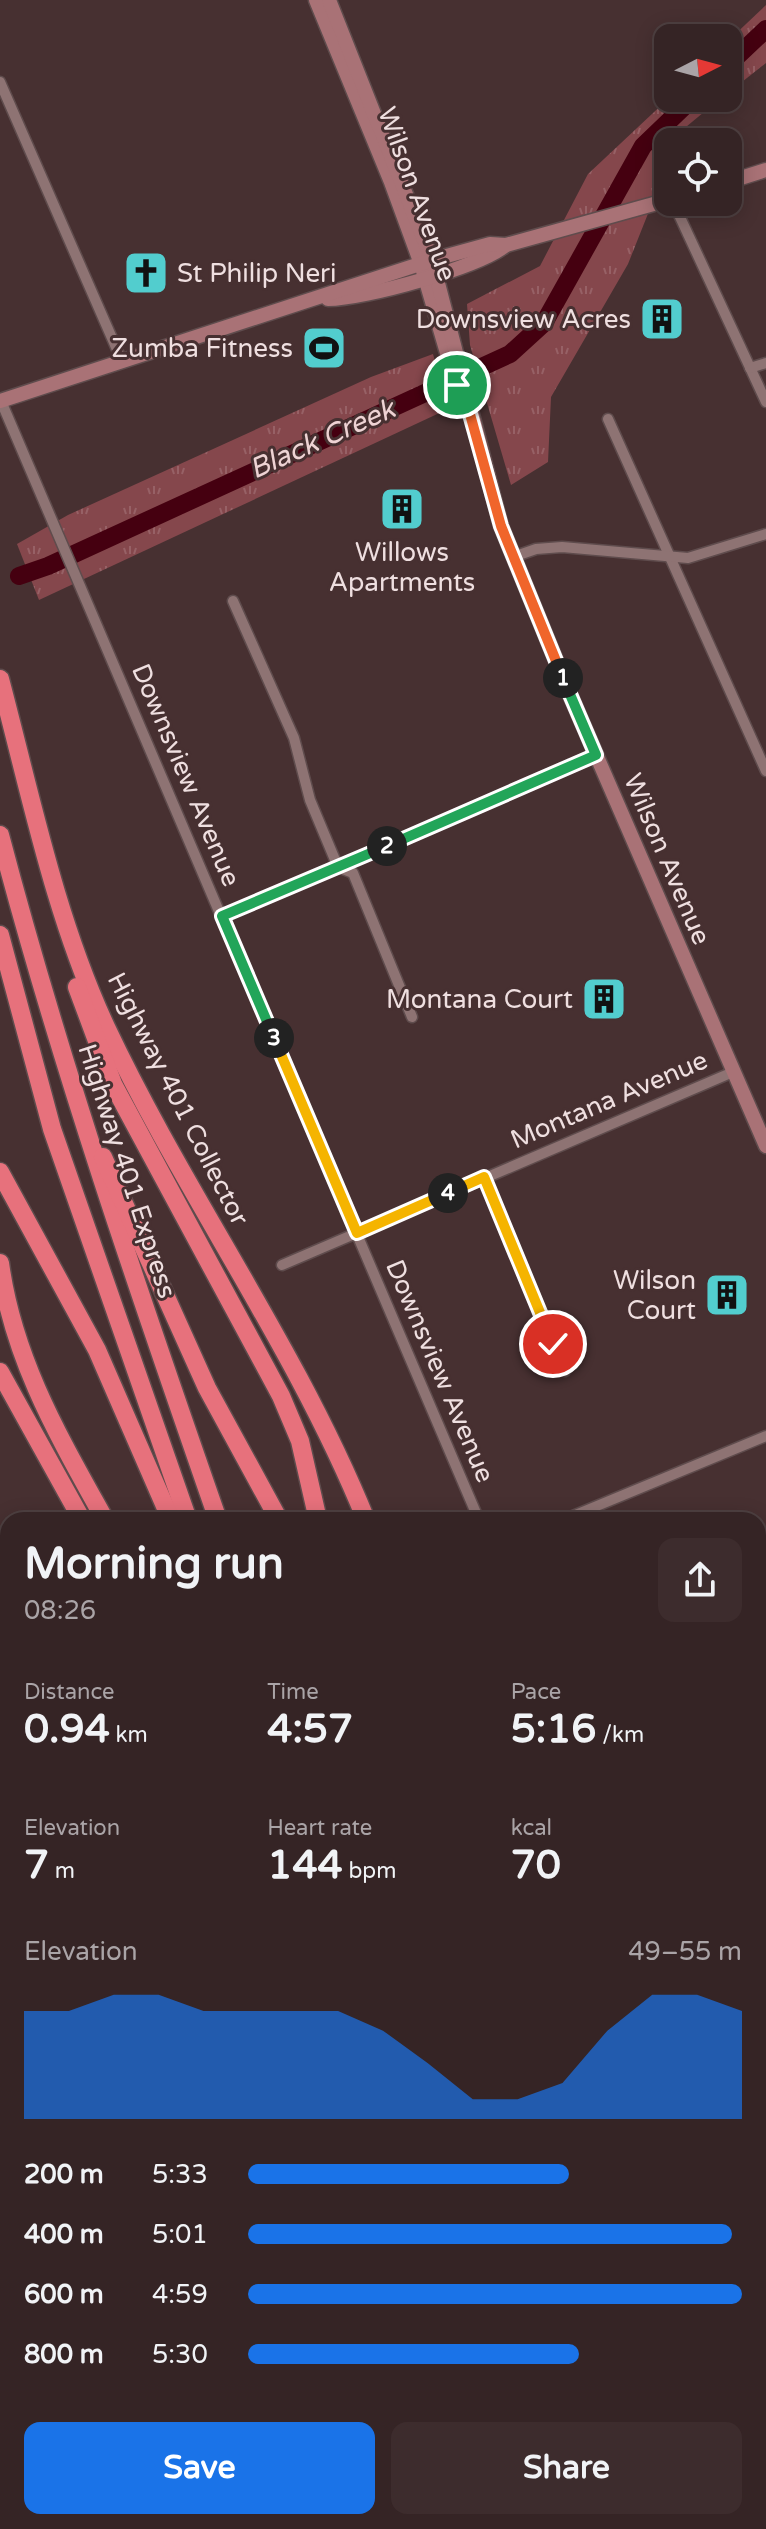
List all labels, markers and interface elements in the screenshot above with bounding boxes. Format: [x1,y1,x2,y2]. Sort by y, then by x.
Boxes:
north arrow [654,24,742,112]
map controls [654,24,742,216]
street label: Wilson Avenue [371,103,463,285]
button: locate [654,128,742,216]
church icon: St Philip Neri [122,249,170,297]
place label: St Philip Neri [177,258,337,289]
building icon: Downsview Acres [638,295,686,343]
place label: Downsview Acres [416,304,631,335]
sports icon: Zumba Fitness [300,324,348,372]
place label: Zumba Fitness [111,333,293,364]
pin [423,351,491,419]
icon: arrive [435,363,479,407]
water label: Black Creek [244,391,402,486]
building icon: Willows Apartments [378,485,426,533]
place label: Willows Apartments [329,537,475,598]
pin: 1 [543,658,583,698]
street label: Downsview Avenue [125,659,247,891]
text: 1 [556,665,570,691]
street label: Wilson Avenue [617,769,717,949]
pin: 2 [367,826,407,866]
text: 2 [380,833,394,859]
street label: Highway 401 Collector [101,967,255,1231]
building icon: Montana Court [580,975,628,1023]
place label: Montana Court [386,984,573,1015]
pin: 3 [254,1018,294,1058]
text: 3 [267,1025,281,1051]
street label: Highway 401 Express [71,1040,183,1302]
street label: Montana Avenue [506,1045,712,1155]
pin: 4 [428,1173,468,1213]
text: 4 [441,1180,455,1206]
street label: Downsview Avenue [379,1255,501,1487]
place label: Wilson Court [613,1265,696,1326]
building icon: Wilson Court [703,1271,751,1319]
pin [519,1310,587,1378]
icon: check [531,1322,575,1366]
text: Morning run [24,1538,284,1591]
button: share [658,1538,742,1622]
text: 08:26 [24,1595,96,1626]
text: Distance [24,1679,115,1705]
text: Time [267,1679,319,1705]
text: Pace [511,1679,561,1705]
text: 0.94 [24,1705,110,1753]
text: 4:57 [267,1705,353,1753]
text: 5:16 [511,1705,596,1753]
text: km [110,1722,148,1748]
text: /km [596,1722,644,1748]
text: Elevation [24,1815,120,1841]
text: Heart rate [267,1815,372,1841]
text: kcal [511,1815,552,1841]
text: 7 [24,1841,49,1889]
text: 144 [267,1841,343,1889]
text: 70 [511,1841,561,1889]
text: m [49,1858,75,1884]
text: bpm [343,1858,396,1884]
text: Elevation [24,1936,138,1967]
text: 49–55 m [628,1936,742,1967]
text: 200 m [24,2159,104,2190]
text: 5:33 [152,2159,208,2190]
text: 400 m [24,2219,104,2250]
text: 5:01 [152,2219,208,2250]
text: 600 m [24,2279,104,2310]
text: 4:59 [152,2279,208,2310]
text: 800 m [24,2339,104,2370]
text: 5:30 [152,2339,208,2370]
button: Save [24,2422,375,2514]
button: Share [391,2422,742,2514]

